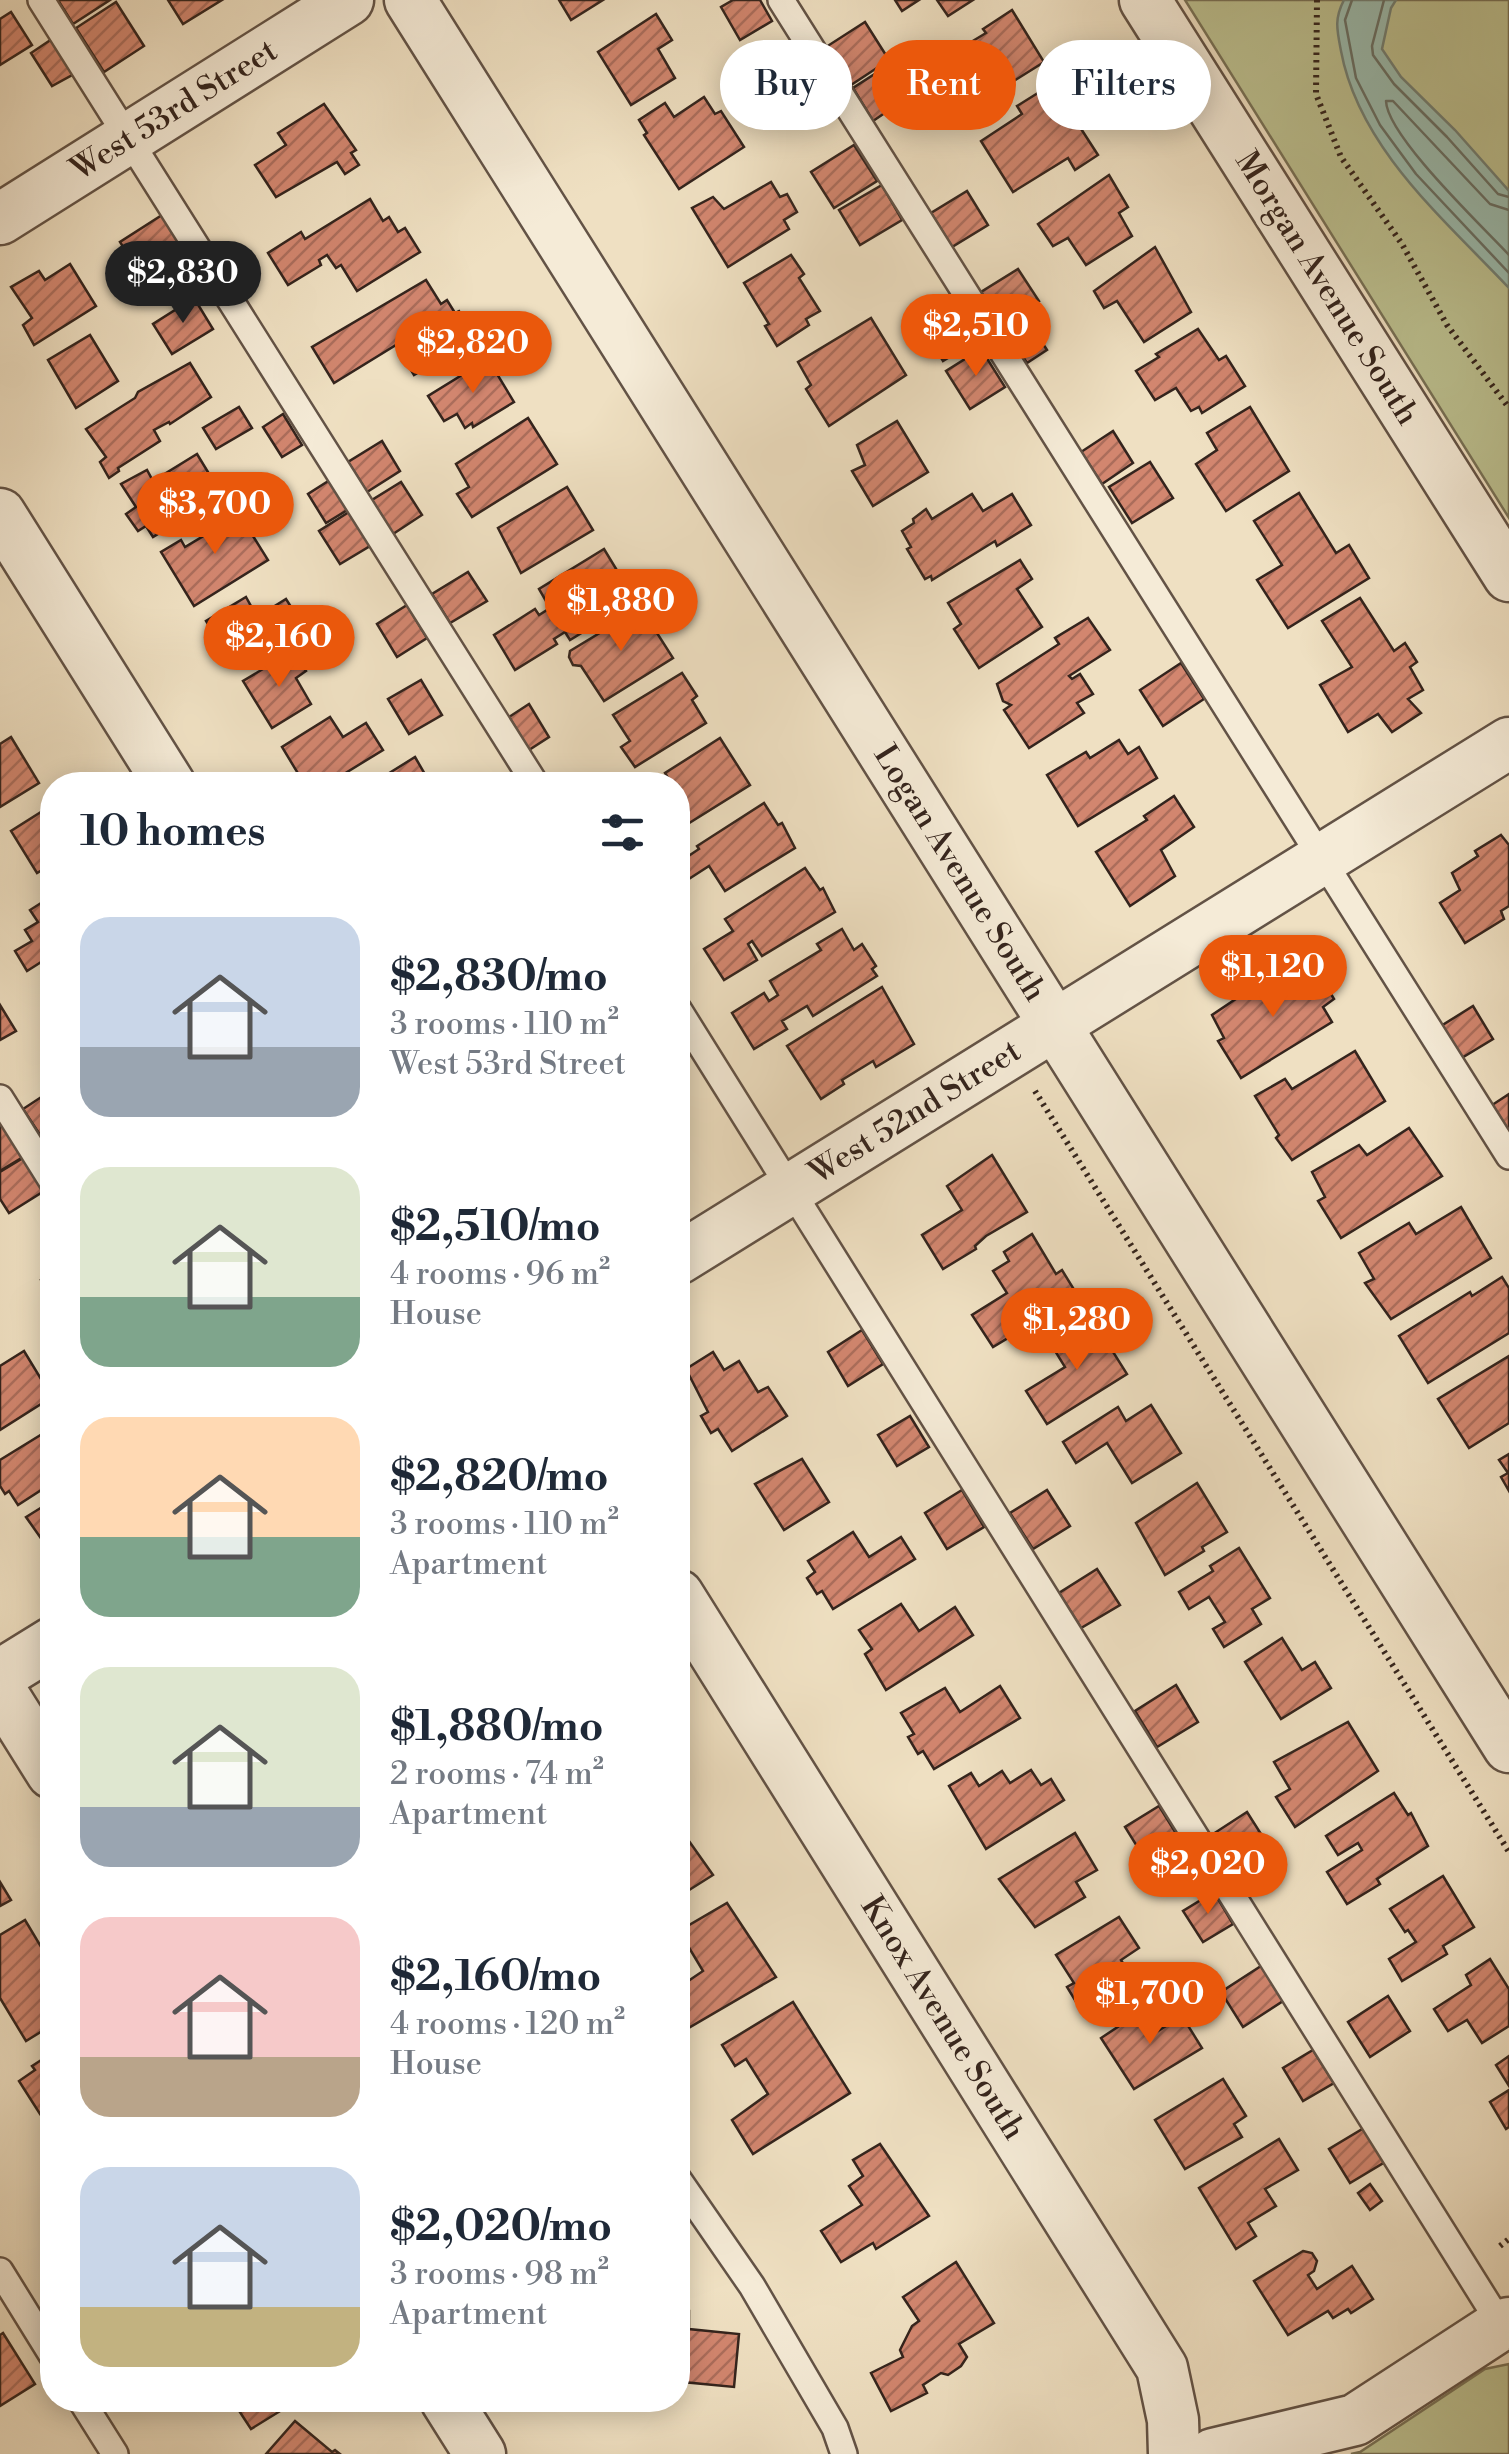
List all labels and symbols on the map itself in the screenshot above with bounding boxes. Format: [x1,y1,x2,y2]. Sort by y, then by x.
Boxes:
street label: West 53rd Street [63,31,285,190]
street label: Morgan Avenue South [1226,144,1428,432]
pin: $2,830 [102,241,264,326]
pin: $2,510 [895,294,1057,379]
pin: $2,820 [392,311,554,396]
pin: $3,700 [134,472,296,557]
pin: $1,880 [540,569,702,654]
pin: $2,160 [198,605,360,690]
street label: Logan Avenue South [865,737,1055,1009]
pin: $1,120 [1192,935,1354,1020]
street label: West 52nd Street [801,1031,1028,1194]
pin: $1,280 [996,1288,1158,1373]
pin: $2,020 [1127,1832,1289,1917]
street label: Knox Avenue South [852,1889,1034,2147]
pin: $1,700 [1069,1962,1231,2047]

